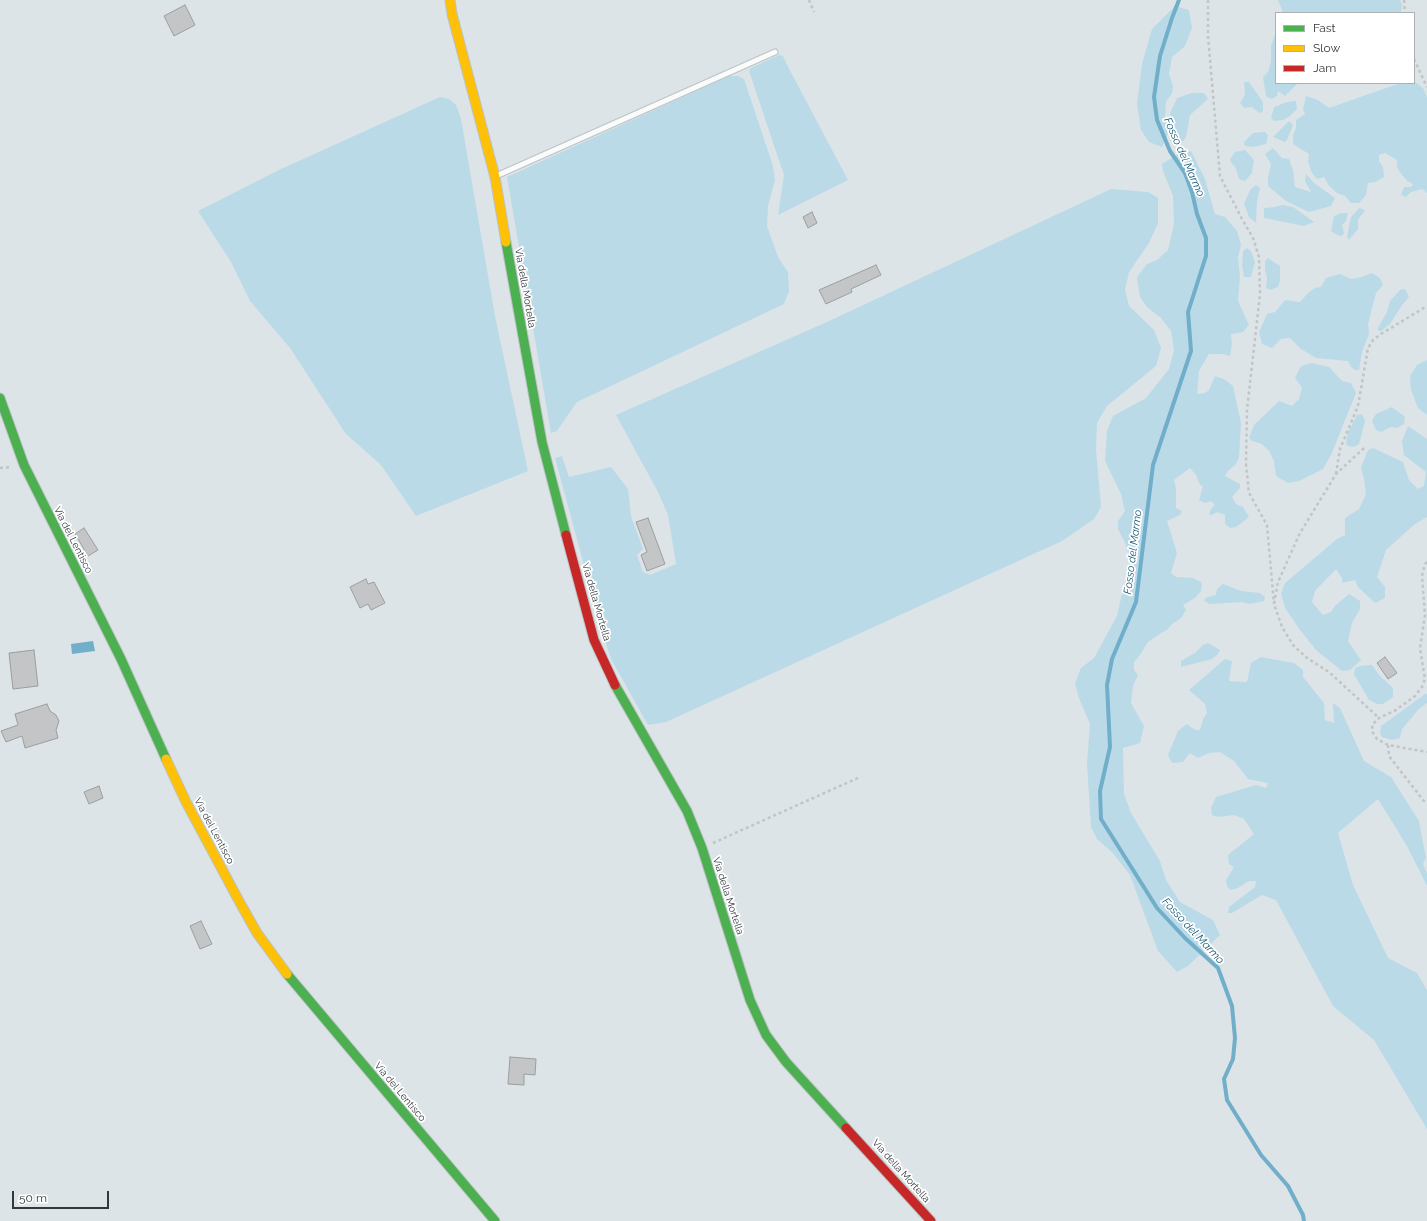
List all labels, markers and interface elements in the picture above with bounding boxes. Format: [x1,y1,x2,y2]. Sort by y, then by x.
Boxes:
legend [1275,12,1415,84]
text: Fast [1313,21,1336,35]
text: Slow [1313,41,1340,55]
text: Jam [1313,61,1336,75]
water label: Fosso del Marmo [1161,115,1207,199]
street label: Via della Mortella [512,247,538,329]
street label: Via del Lentisco [51,505,95,575]
water label: Fosso del Marmo [1121,509,1145,595]
street label: Via della Mortella [579,562,613,642]
street label: Via del Lentisco [191,796,237,866]
street label: Via della Mortella [710,856,746,936]
water label: Fosso del Marmo [1159,895,1227,967]
street label: Via del Lentisco [372,1060,428,1124]
street label: Via della Mortella [870,1137,932,1205]
scale bar [14,1183,111,1209]
text: 50 m [19,1191,47,1205]

